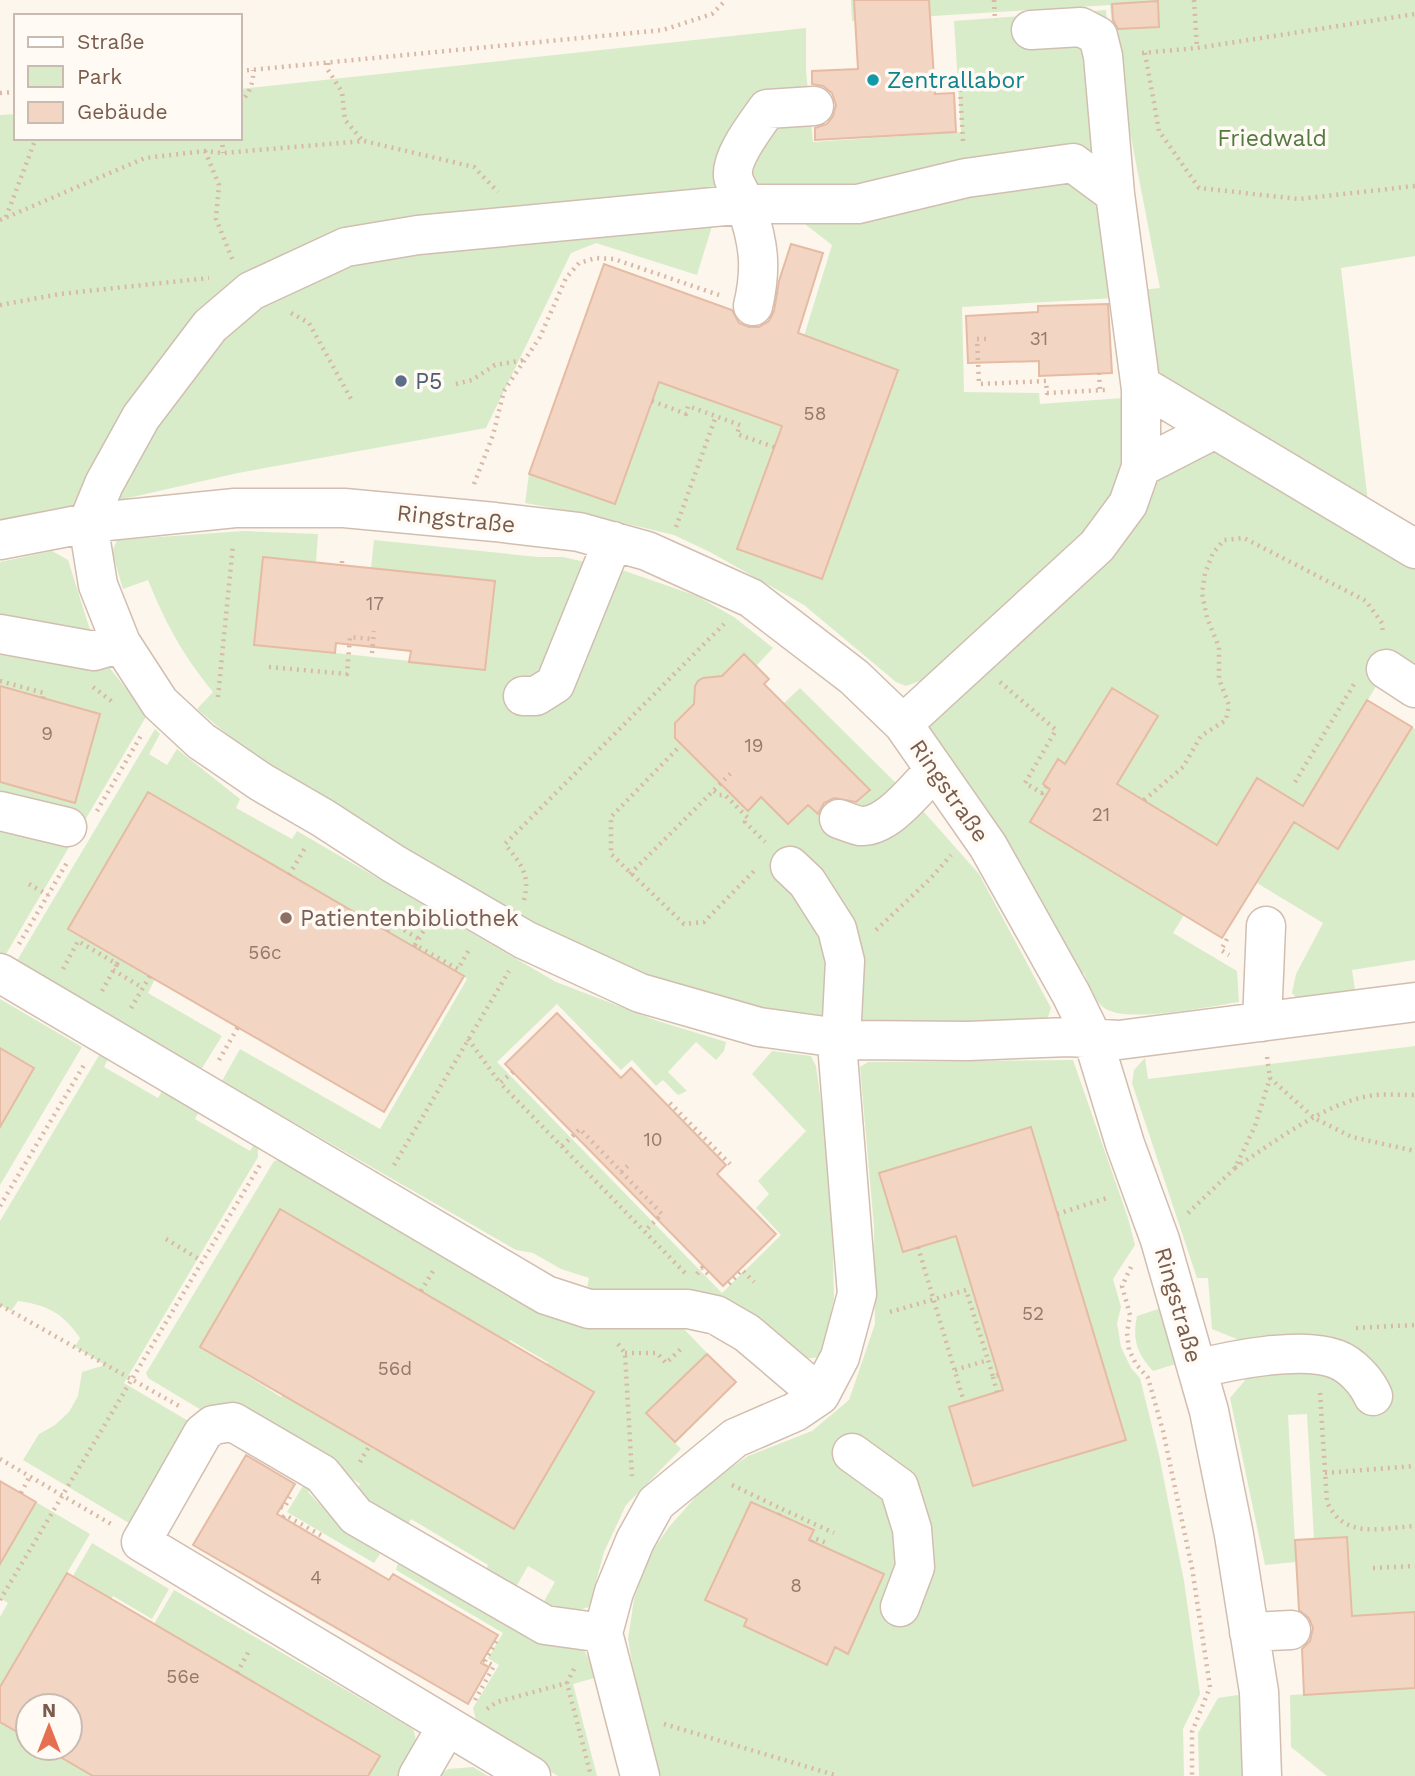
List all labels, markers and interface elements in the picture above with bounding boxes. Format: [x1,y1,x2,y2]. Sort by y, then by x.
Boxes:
legend [14,14,242,140]
text: Straße [77,29,145,54]
text: Park [77,64,122,89]
place label: Zentrallabor [887,67,1025,94]
marker: Zentrallabor [865,72,881,88]
text: Gebäude [77,99,168,124]
park label: Friedwald [1217,125,1327,152]
house number: 31 [1030,327,1048,350]
place label: P5 [415,368,442,395]
marker: P5 [393,373,409,389]
house number: 58 [804,402,826,425]
street label: Ringstraße [395,499,517,539]
house number: 17 [366,592,384,615]
house number: 9 [41,722,53,745]
house number: 19 [744,734,764,757]
street label: Ringstraße [904,734,994,848]
house number: 21 [1092,803,1110,826]
place label: Patientenbibliothek [300,905,519,932]
marker: Patientenbibliothek [278,910,294,926]
house number: 56c [248,941,282,964]
house number: 10 [643,1128,663,1151]
street label: Ringstraße [1149,1244,1207,1366]
house number: 52 [1022,1302,1044,1325]
house number: 56d [378,1357,412,1380]
house number: 4 [310,1566,322,1589]
house number: 8 [790,1574,802,1597]
house number: 56e [166,1665,200,1688]
north arrow [14,1692,84,1762]
text: N [42,1699,56,1722]

